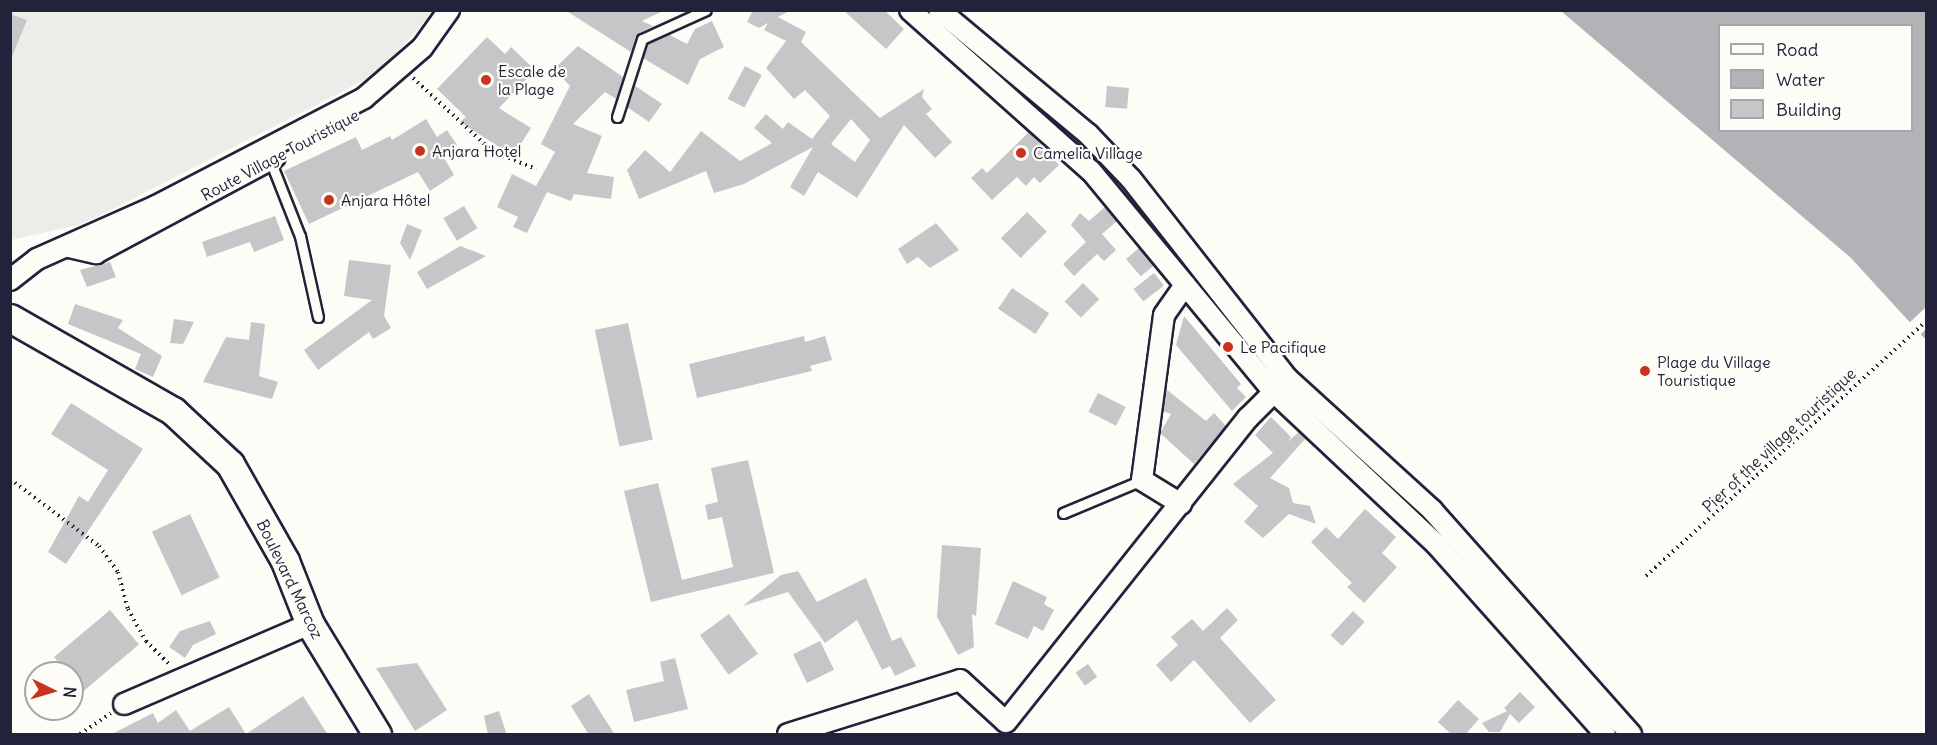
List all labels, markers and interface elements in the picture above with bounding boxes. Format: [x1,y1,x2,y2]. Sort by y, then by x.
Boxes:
legend [1718,24,1913,132]
text: Road [1776,38,1818,61]
place label: Escale de la Plage [498,61,566,99]
text: Water [1776,68,1825,91]
marker: Escale de la Plage [479,73,493,87]
text: Building [1776,98,1841,121]
street label: Route Village Touristique [198,105,362,205]
place label: Anjara Hotel [432,141,521,161]
place label: Camelia Village [1033,143,1143,163]
marker: Anjara Hotel [413,144,427,158]
marker: Camelia Village [1014,146,1028,160]
place label: Anjara Hôtel [341,190,430,210]
marker: Anjara Hôtel [322,193,336,207]
place label: Le Pacifique [1240,337,1326,357]
marker: Le Pacifique [1221,340,1235,354]
place label: Plage du Village Touristique [1657,352,1771,390]
marker: Plage du Village Touristique [1638,364,1652,378]
street label: Pier of the village touristique [1698,364,1860,516]
street label: Boulevard Marcoz [253,516,327,642]
north arrow [24,661,84,721]
text: N [59,686,80,699]

